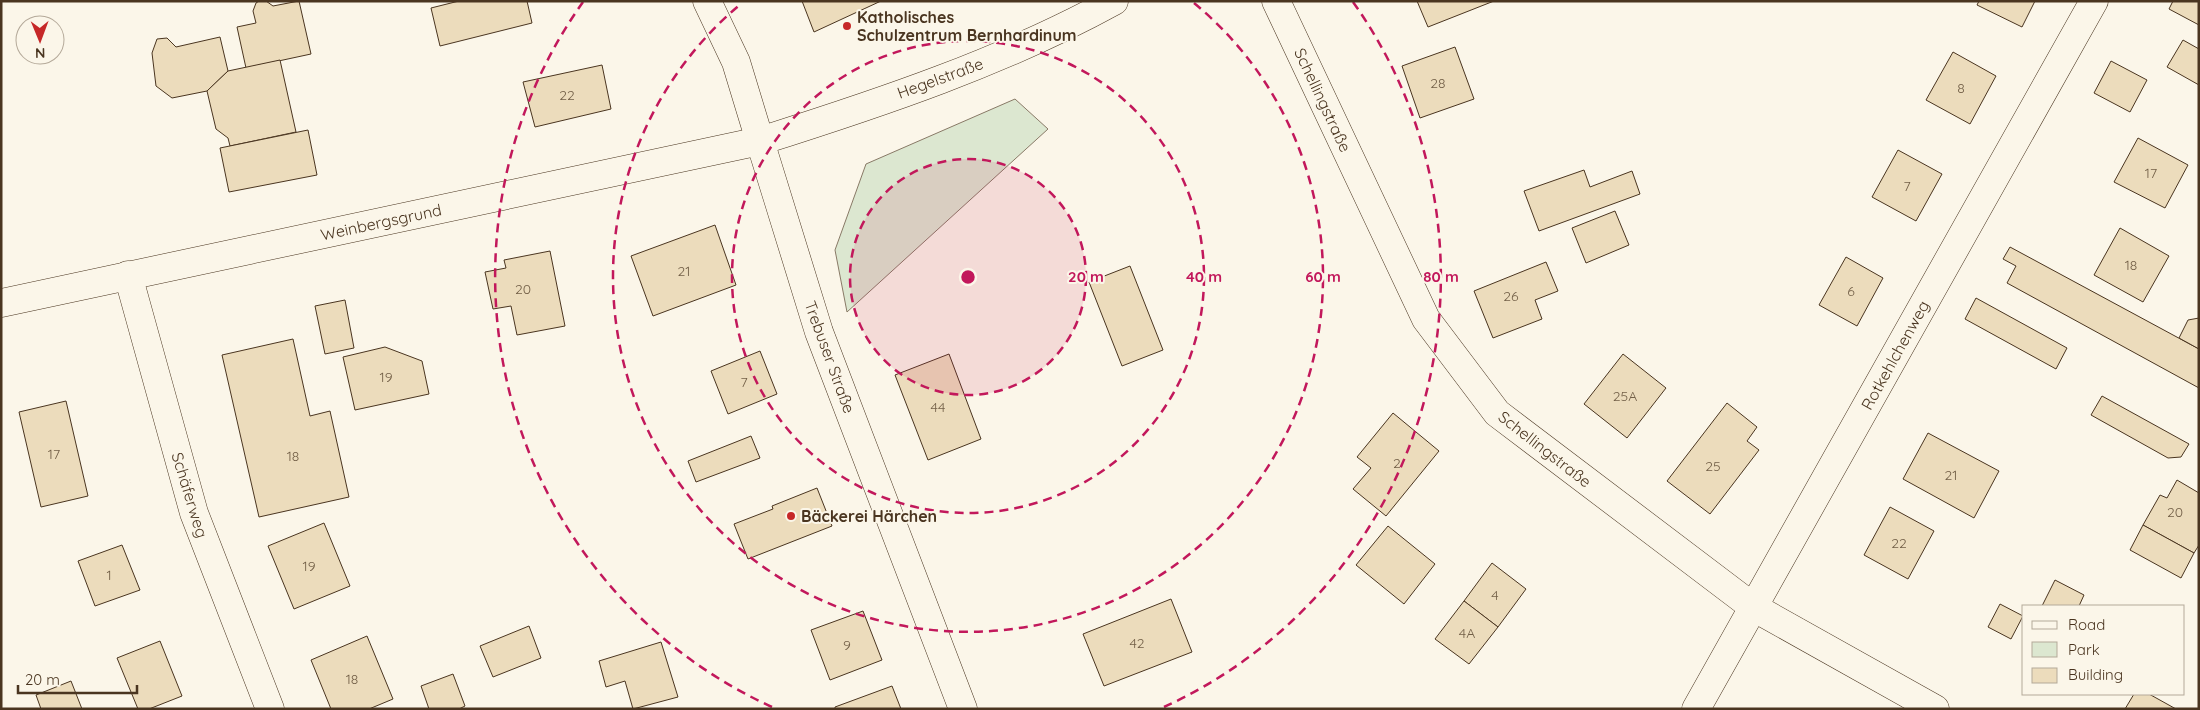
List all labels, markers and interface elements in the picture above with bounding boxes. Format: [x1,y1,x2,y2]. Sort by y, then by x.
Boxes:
place label: Katholisches Schulzentrum Bernhardinum [857,7,1077,45]
north arrow [15,15,65,65]
marker: Katholisches Schulzentrum Bernhardinum [841,20,853,32]
text: N [35,44,46,62]
street label: Schellingstraße [1290,45,1356,155]
street label: Hegelstraße [894,53,986,103]
house number: 28 [1430,74,1446,92]
house number: 8 [1957,79,1965,97]
house number: 22 [559,86,575,104]
house number: 17 [2145,164,2157,182]
house number: 7 [1903,177,1911,195]
street label: Weinbergsgrund [319,199,443,245]
house number: 18 [2125,256,2137,274]
house number: 21 [678,262,690,280]
text: 20 m [1068,267,1104,286]
text: 40 m [1186,267,1222,286]
text: 60 m [1305,267,1341,286]
text: 80 m [1423,267,1459,286]
centre of rings [959,268,977,286]
house number: 20 [515,280,531,298]
house number: 6 [1847,282,1855,300]
house number: 26 [1503,287,1519,305]
street label: Rotkehlchenweg [1857,297,1933,413]
street label: Trebuser Straße [800,298,860,416]
house number: 19 [380,368,393,386]
house number: 7 [740,373,748,391]
house number: 25A [1613,387,1637,405]
house number: 44 [931,398,945,416]
street label: Schellingstraße [1494,406,1596,492]
house number: 17 [48,445,60,463]
house number: 18 [287,447,299,465]
street label: Schäferweg [168,450,212,540]
house number: 2 [1393,454,1401,472]
house number: 25 [1705,457,1721,475]
house number: 21 [1945,466,1957,484]
house number: 20 [2167,503,2183,521]
place label: Bäckerei Härchen [801,506,937,526]
marker: Bäckerei Härchen [785,510,797,522]
house number: 22 [1891,534,1907,552]
house number: 19 [303,557,316,575]
house number: 1 [106,566,112,584]
house number: 4 [1491,586,1499,604]
legend [2022,605,2185,695]
text: Road [2068,615,2105,634]
house number: 4A [1459,624,1475,642]
house number: 42 [1129,634,1145,652]
house number: 9 [843,636,851,654]
text: Park [2068,640,2100,659]
scale bar [18,662,136,694]
text: Building [2068,665,2123,684]
text: 20 m [25,670,60,689]
house number: 18 [346,670,358,688]

